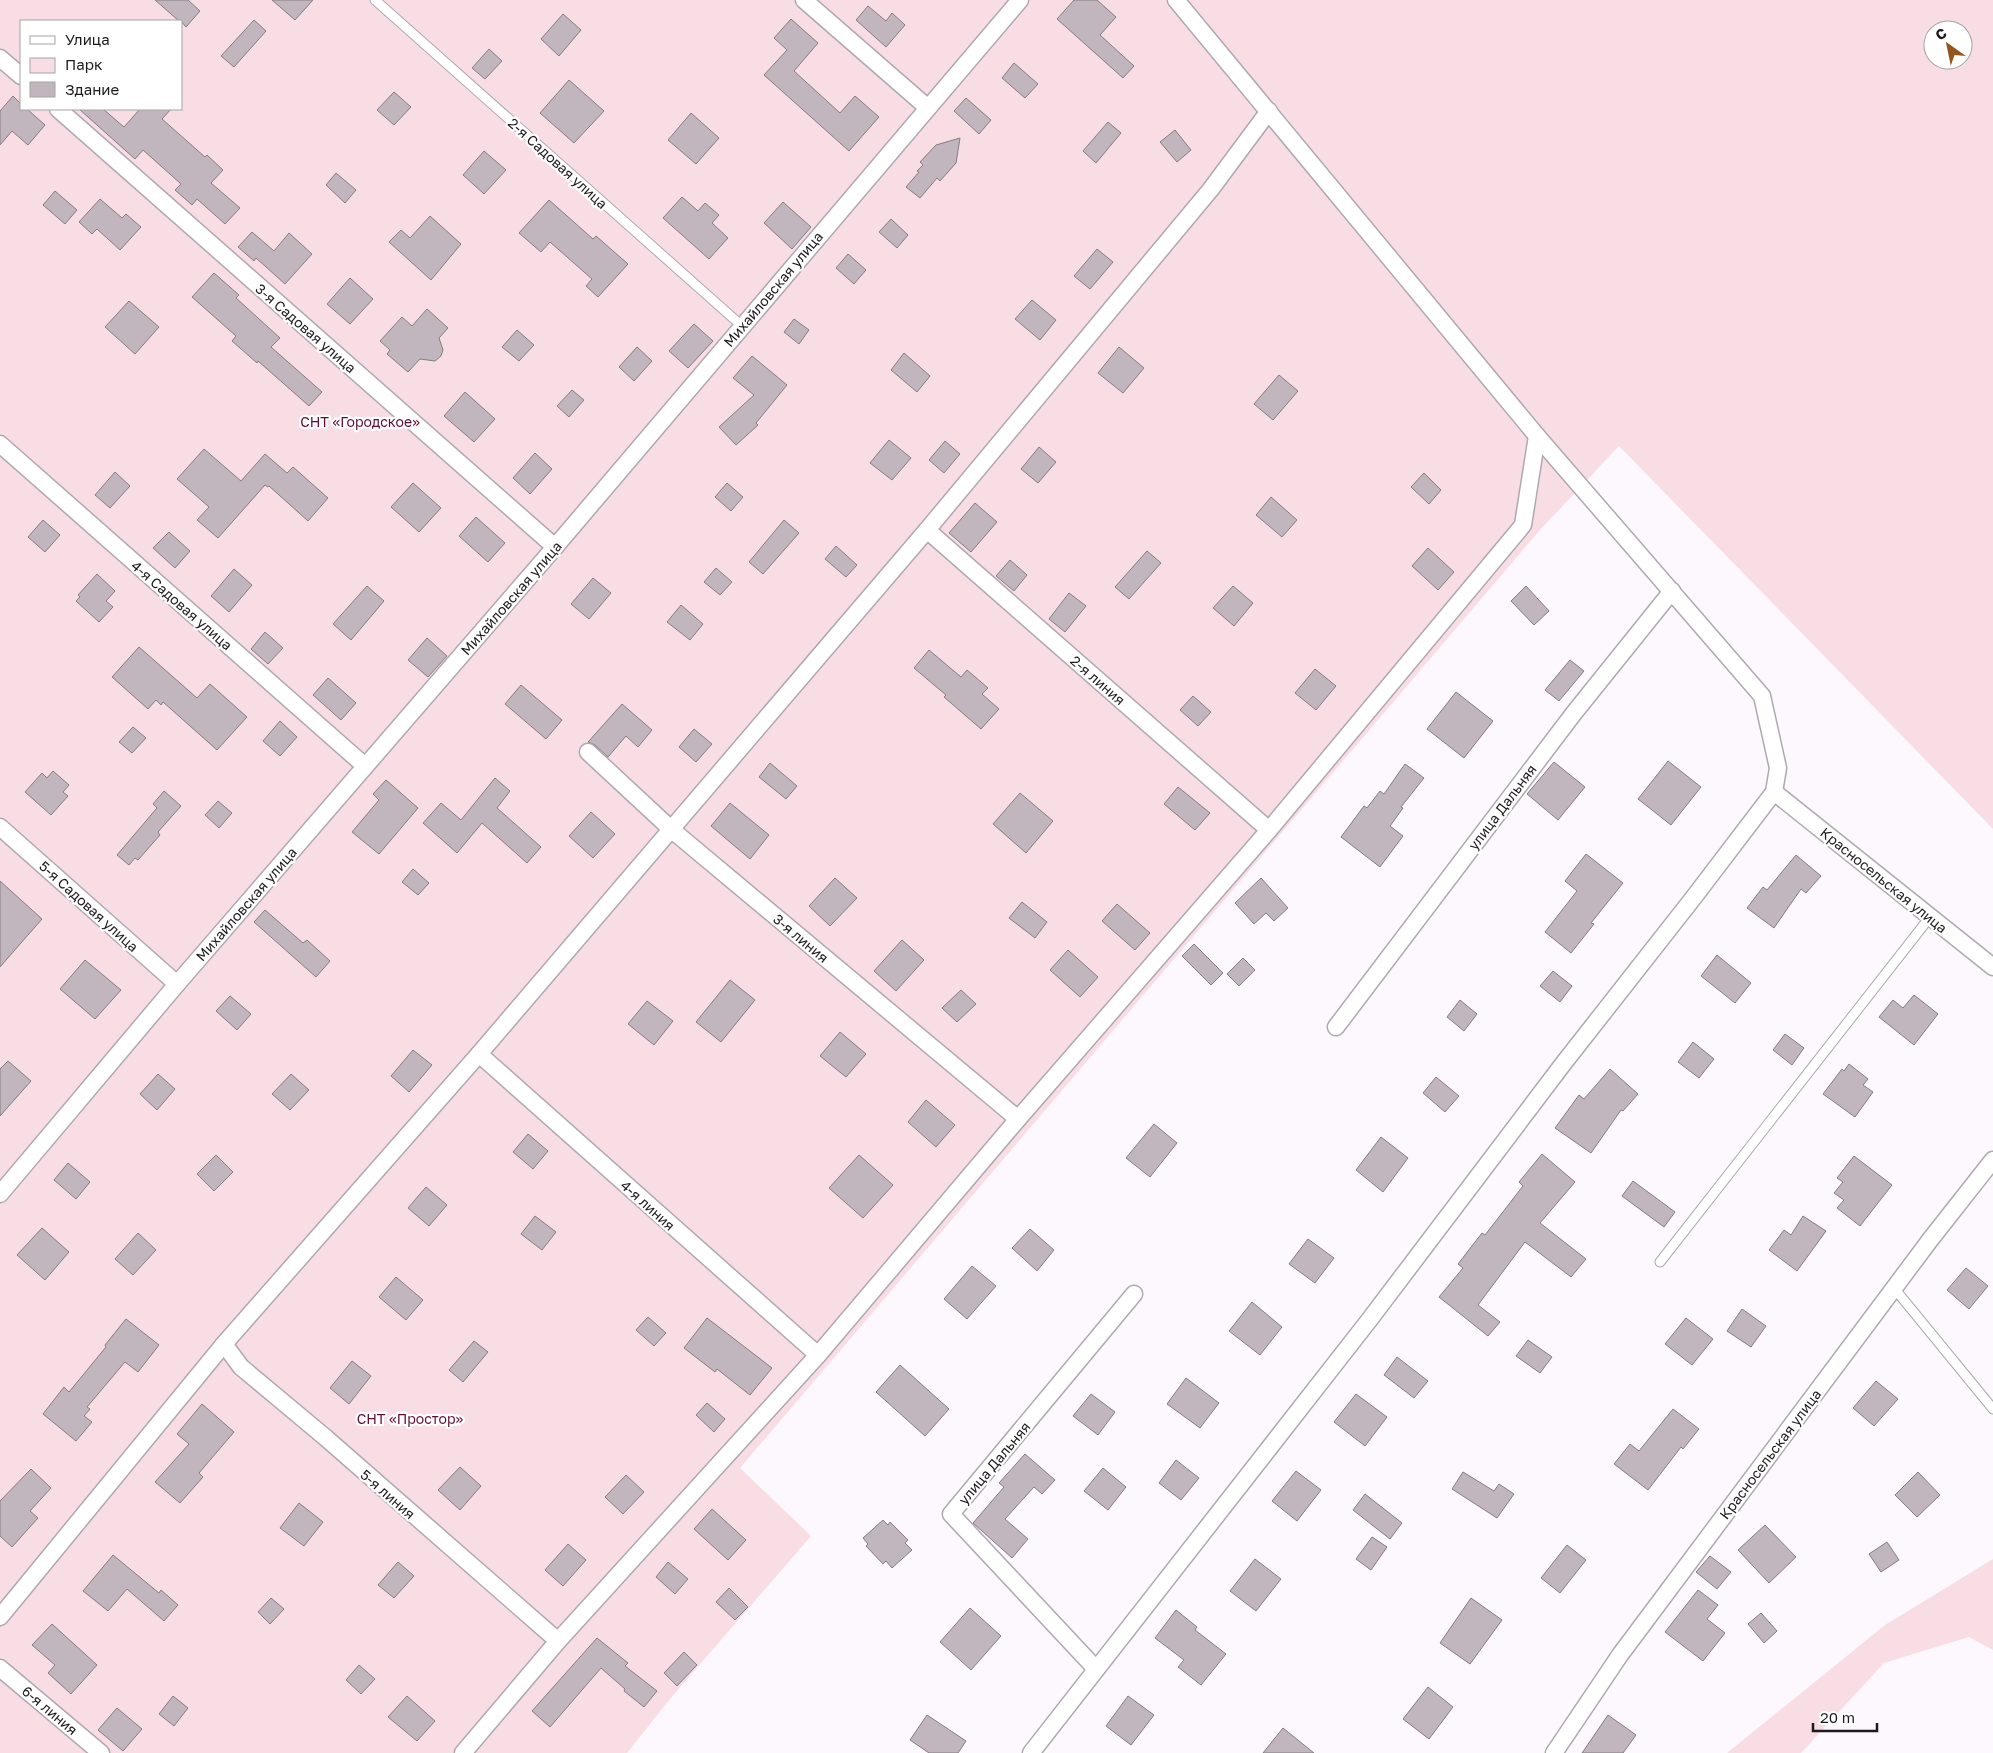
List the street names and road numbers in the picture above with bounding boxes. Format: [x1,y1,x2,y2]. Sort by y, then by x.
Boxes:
street label: 2-я Садовая улица [505,114,611,212]
street label: Михайловская улица [720,228,826,350]
street label: 3-я Садовая улица [252,280,360,376]
street label: Михайловская улица [457,538,565,658]
street label: 4-я Садовая улица [128,557,236,653]
street label: 2-я линия [1067,652,1129,708]
street label: улица Дальняя [1464,761,1540,853]
street label: Красносельская улица [1817,824,1951,936]
street label: Михайловская улица [192,844,300,964]
street label: 5-я Садовая улица [36,857,142,955]
street label: 3-я линия [770,910,832,966]
street label: 4-я линия [617,1176,679,1234]
street label: Красносельская улица [1716,1386,1824,1522]
street label: улица Дальняя [954,1418,1034,1508]
street label: 5-я линия [357,1466,419,1522]
street label: 6-я линия [19,1682,81,1738]

